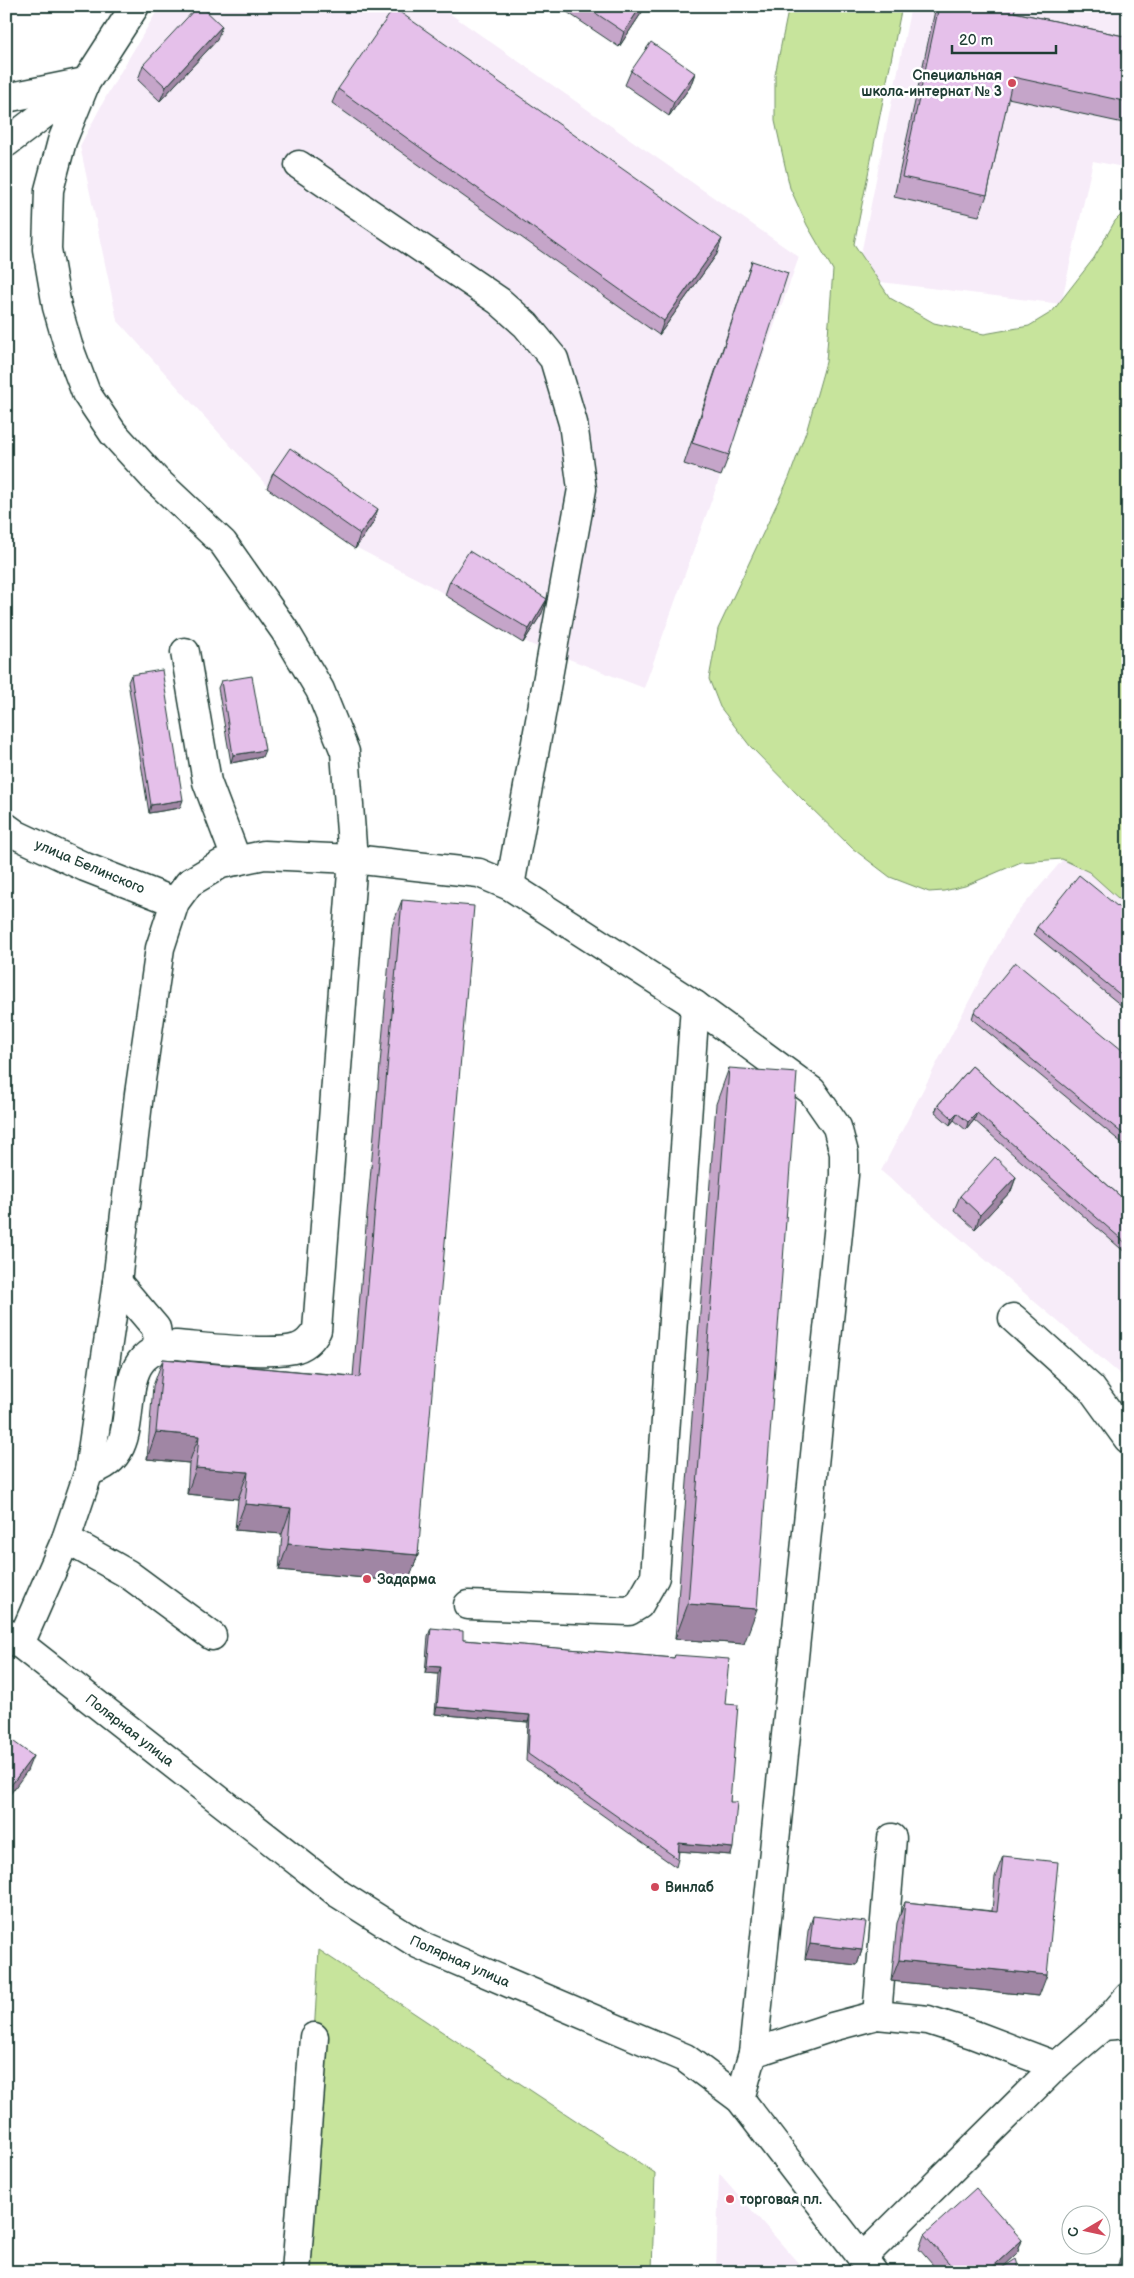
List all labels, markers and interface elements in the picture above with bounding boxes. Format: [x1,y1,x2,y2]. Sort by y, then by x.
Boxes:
scale bar [952,22,1055,54]
text: 20 m [959,31,993,50]
place label: Специальная школа-интернат № 3 [861,67,1002,100]
marker: Специальная школа-интернат № 3 [1006,77,1018,89]
street label: улица Белинского [32,836,147,897]
place label: Задарма [377,1571,437,1588]
marker: Задарма [361,1573,373,1585]
street label: Полярная улица [82,1691,178,1771]
place label: Винлаб [665,1879,714,1896]
marker: Винлаб [649,1881,661,1893]
street label: Полярная улица [407,1932,513,1991]
place label: торговая пл. [740,2191,822,2208]
marker: торговая пл. [724,2193,736,2205]
north arrow [1062,2206,1112,2256]
text: С [1064,2226,1083,2238]

